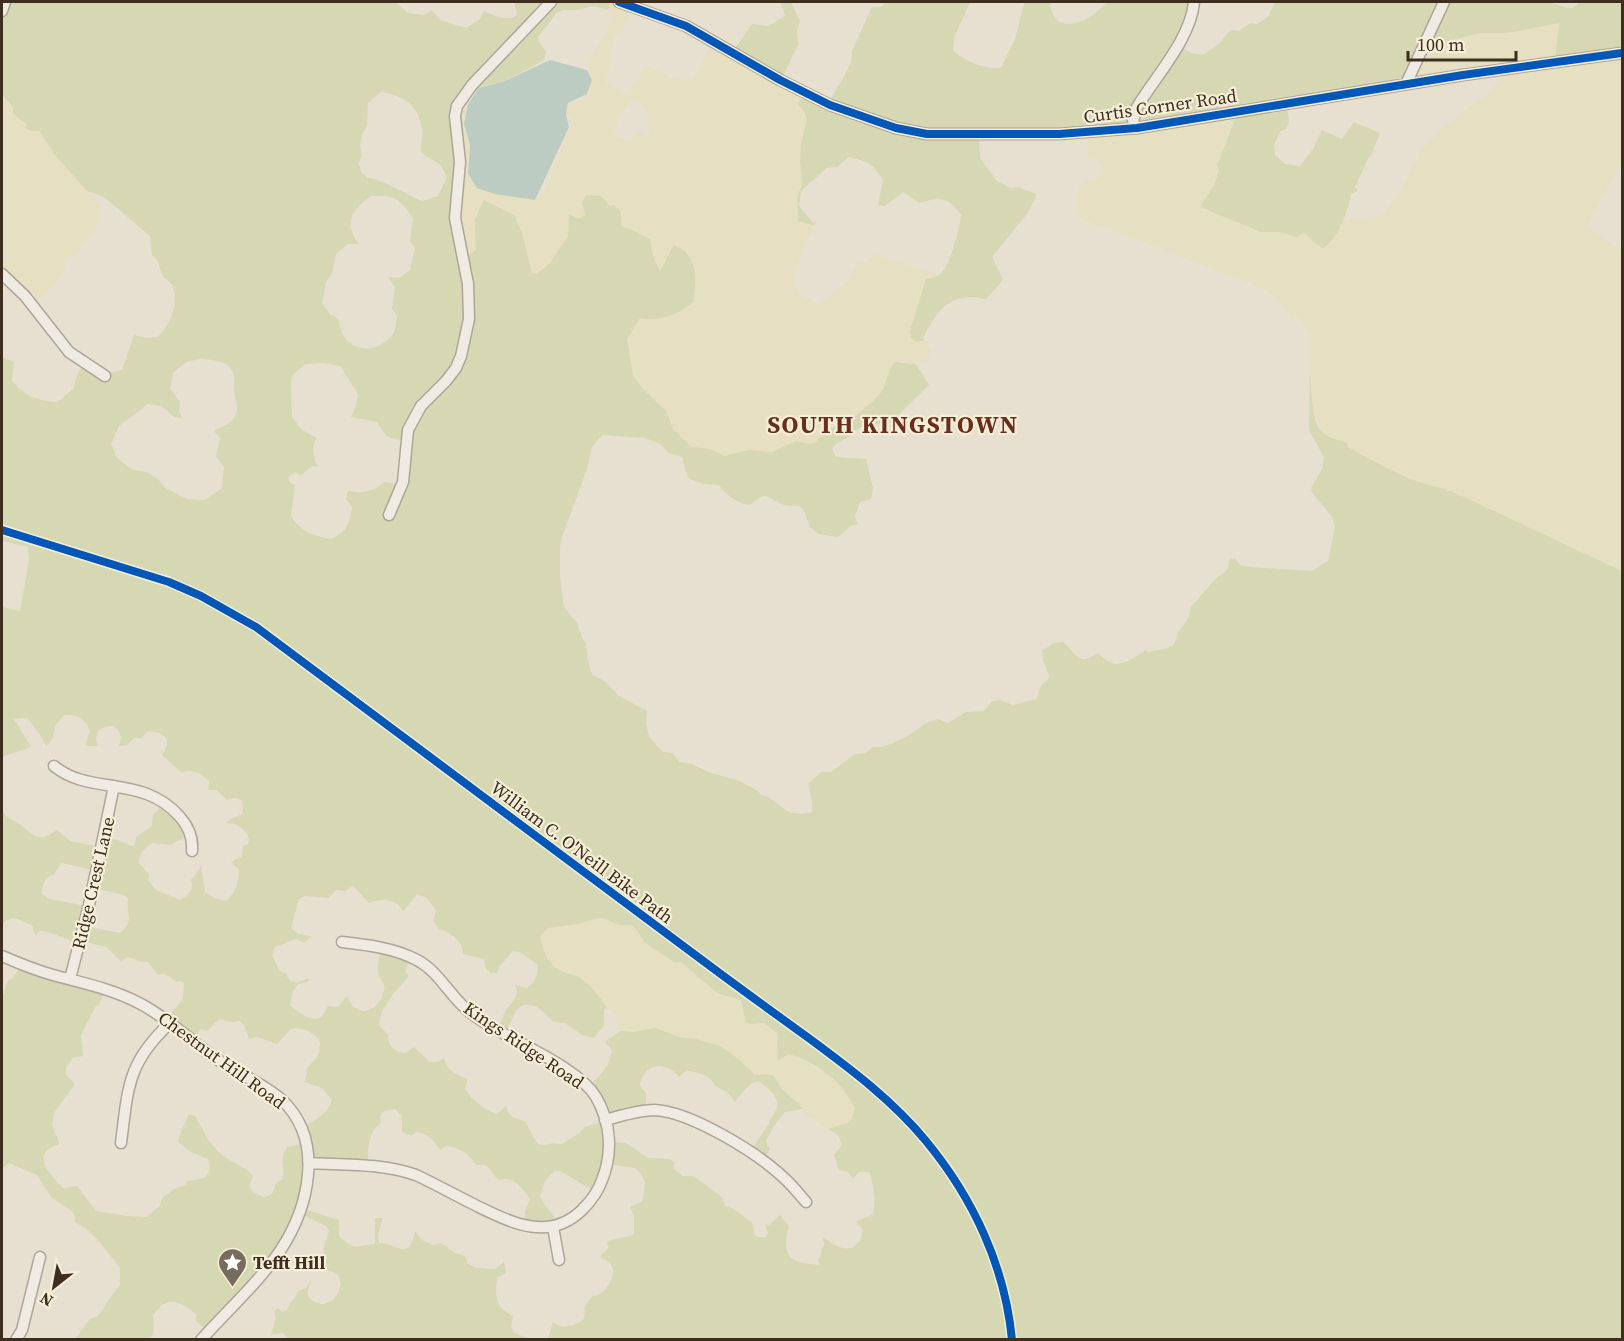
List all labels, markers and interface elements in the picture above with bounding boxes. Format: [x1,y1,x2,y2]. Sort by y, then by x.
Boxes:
scale bar [1408,24,1516,62]
text: 100 m [1417,32,1464,57]
street label: Curtis Corner Road [1082,83,1238,129]
district label: SOUTH KINGSTOWN [767,408,1019,441]
street label: William C. O'Neill Bike Path [486,775,679,929]
street label: Ridge Crest Lane [66,814,120,952]
street label: Kings Ridge Road [459,995,589,1095]
street label: Chestnut Hill Road [153,1005,291,1115]
place icon: Tefft Hill [216,1246,248,1288]
place label: Tefft Hill [253,1250,325,1275]
north arrow [24,1257,84,1317]
text: N [35,1287,57,1312]

